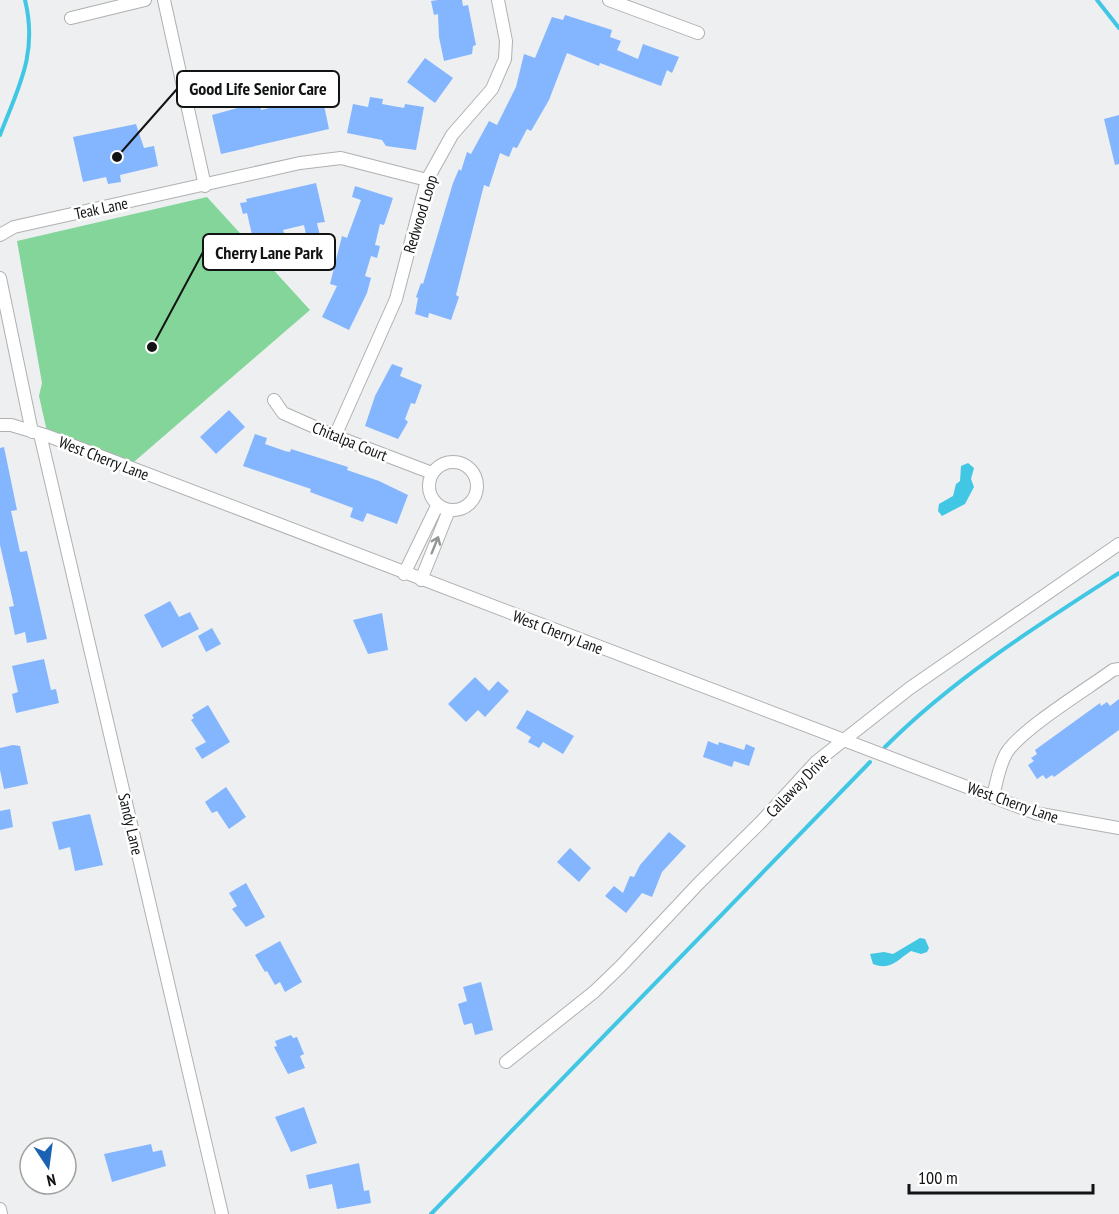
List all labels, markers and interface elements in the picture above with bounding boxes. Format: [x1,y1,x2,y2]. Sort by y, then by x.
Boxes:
callout: Good Life Senior Care [177,71,339,107]
text: Good Life Senior Care [189,77,327,100]
street label: Redwood Loop [399,172,441,256]
street label: Teak Lane [72,193,130,223]
callout: Cherry Lane Park [203,234,335,270]
text: Cherry Lane Park [215,241,323,264]
street label: Chitalpa Court [310,417,391,465]
street label: West Cherry Lane [56,432,152,484]
one-way arrow [430,536,441,555]
street label: West Cherry Lane [510,606,606,658]
street label: Callaway Drive [762,749,832,821]
street label: West Cherry Lane [965,777,1061,827]
street label: Sandy Lane [114,791,148,857]
north arrow [18,1136,78,1196]
scale bar [909,1157,1094,1195]
text: 100 m [918,1166,958,1189]
text: N [45,1170,58,1191]

